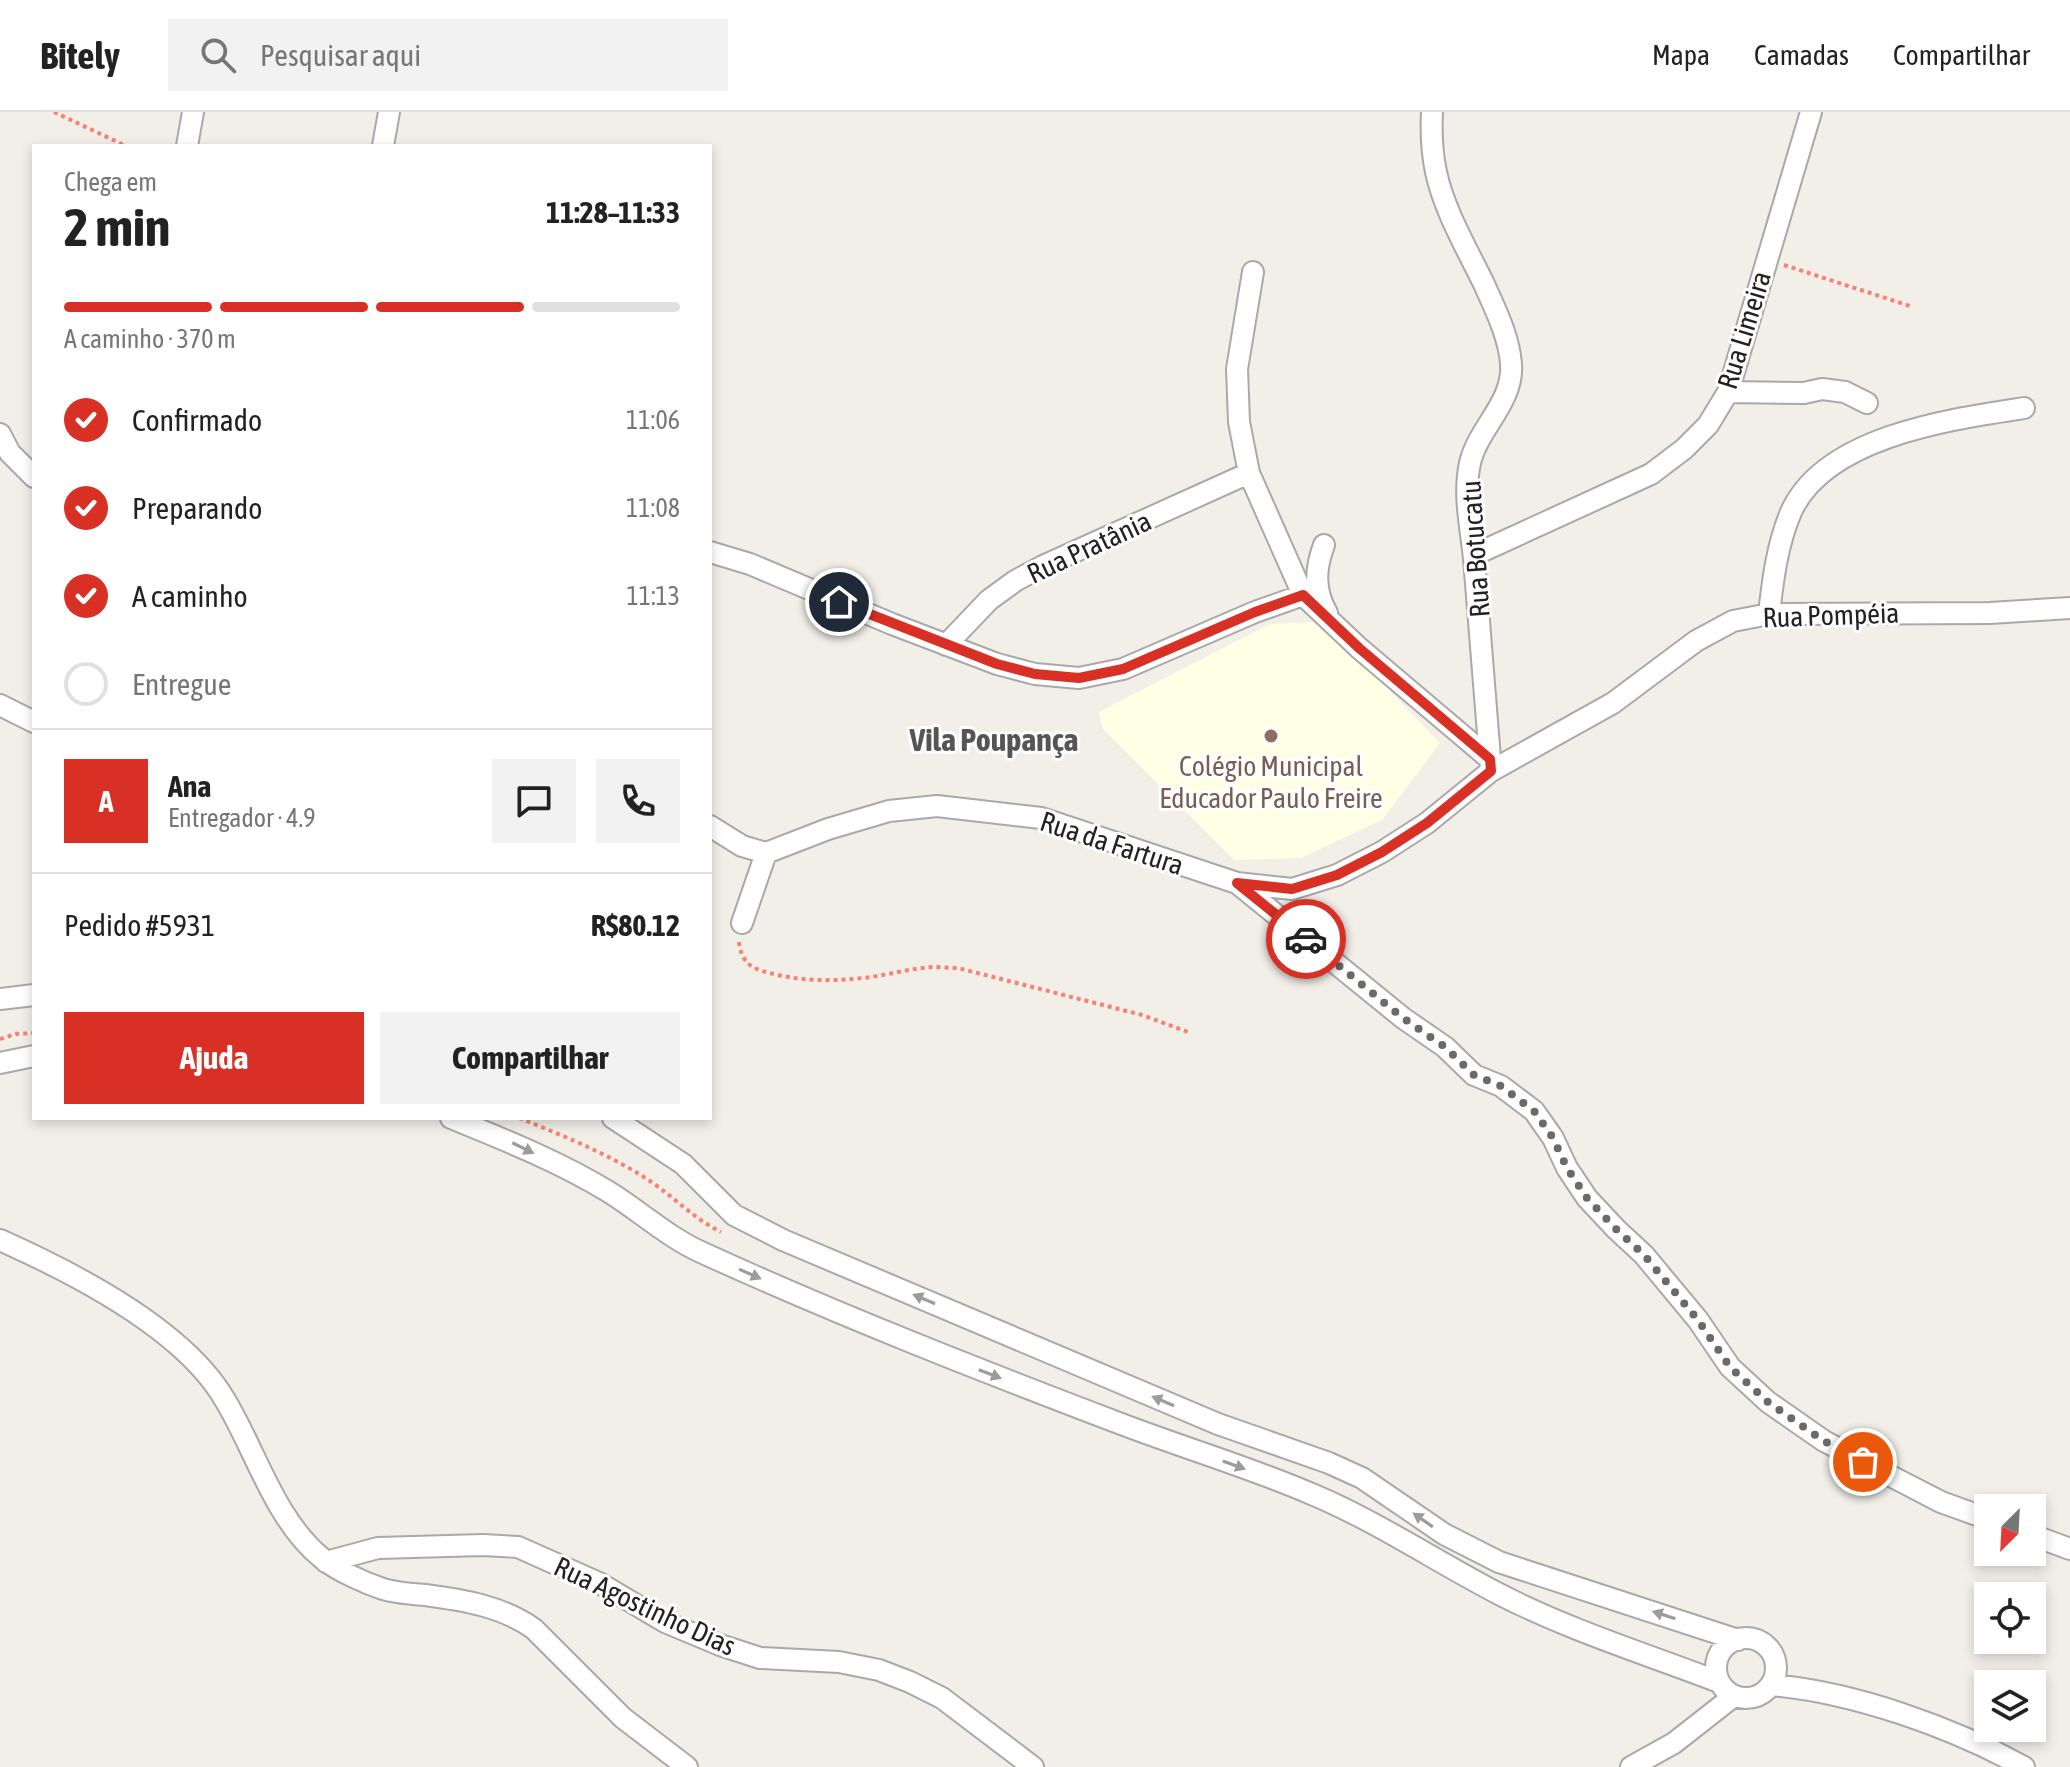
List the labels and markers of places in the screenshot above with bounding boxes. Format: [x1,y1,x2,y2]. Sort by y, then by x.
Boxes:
pin [805,568,873,636]
marker: Colégio Municipal Educador Paulo Freire [1262,727,1280,745]
place label: Colégio Municipal Educador Paulo Freire [1159,750,1383,814]
pin [1829,1428,1897,1496]

